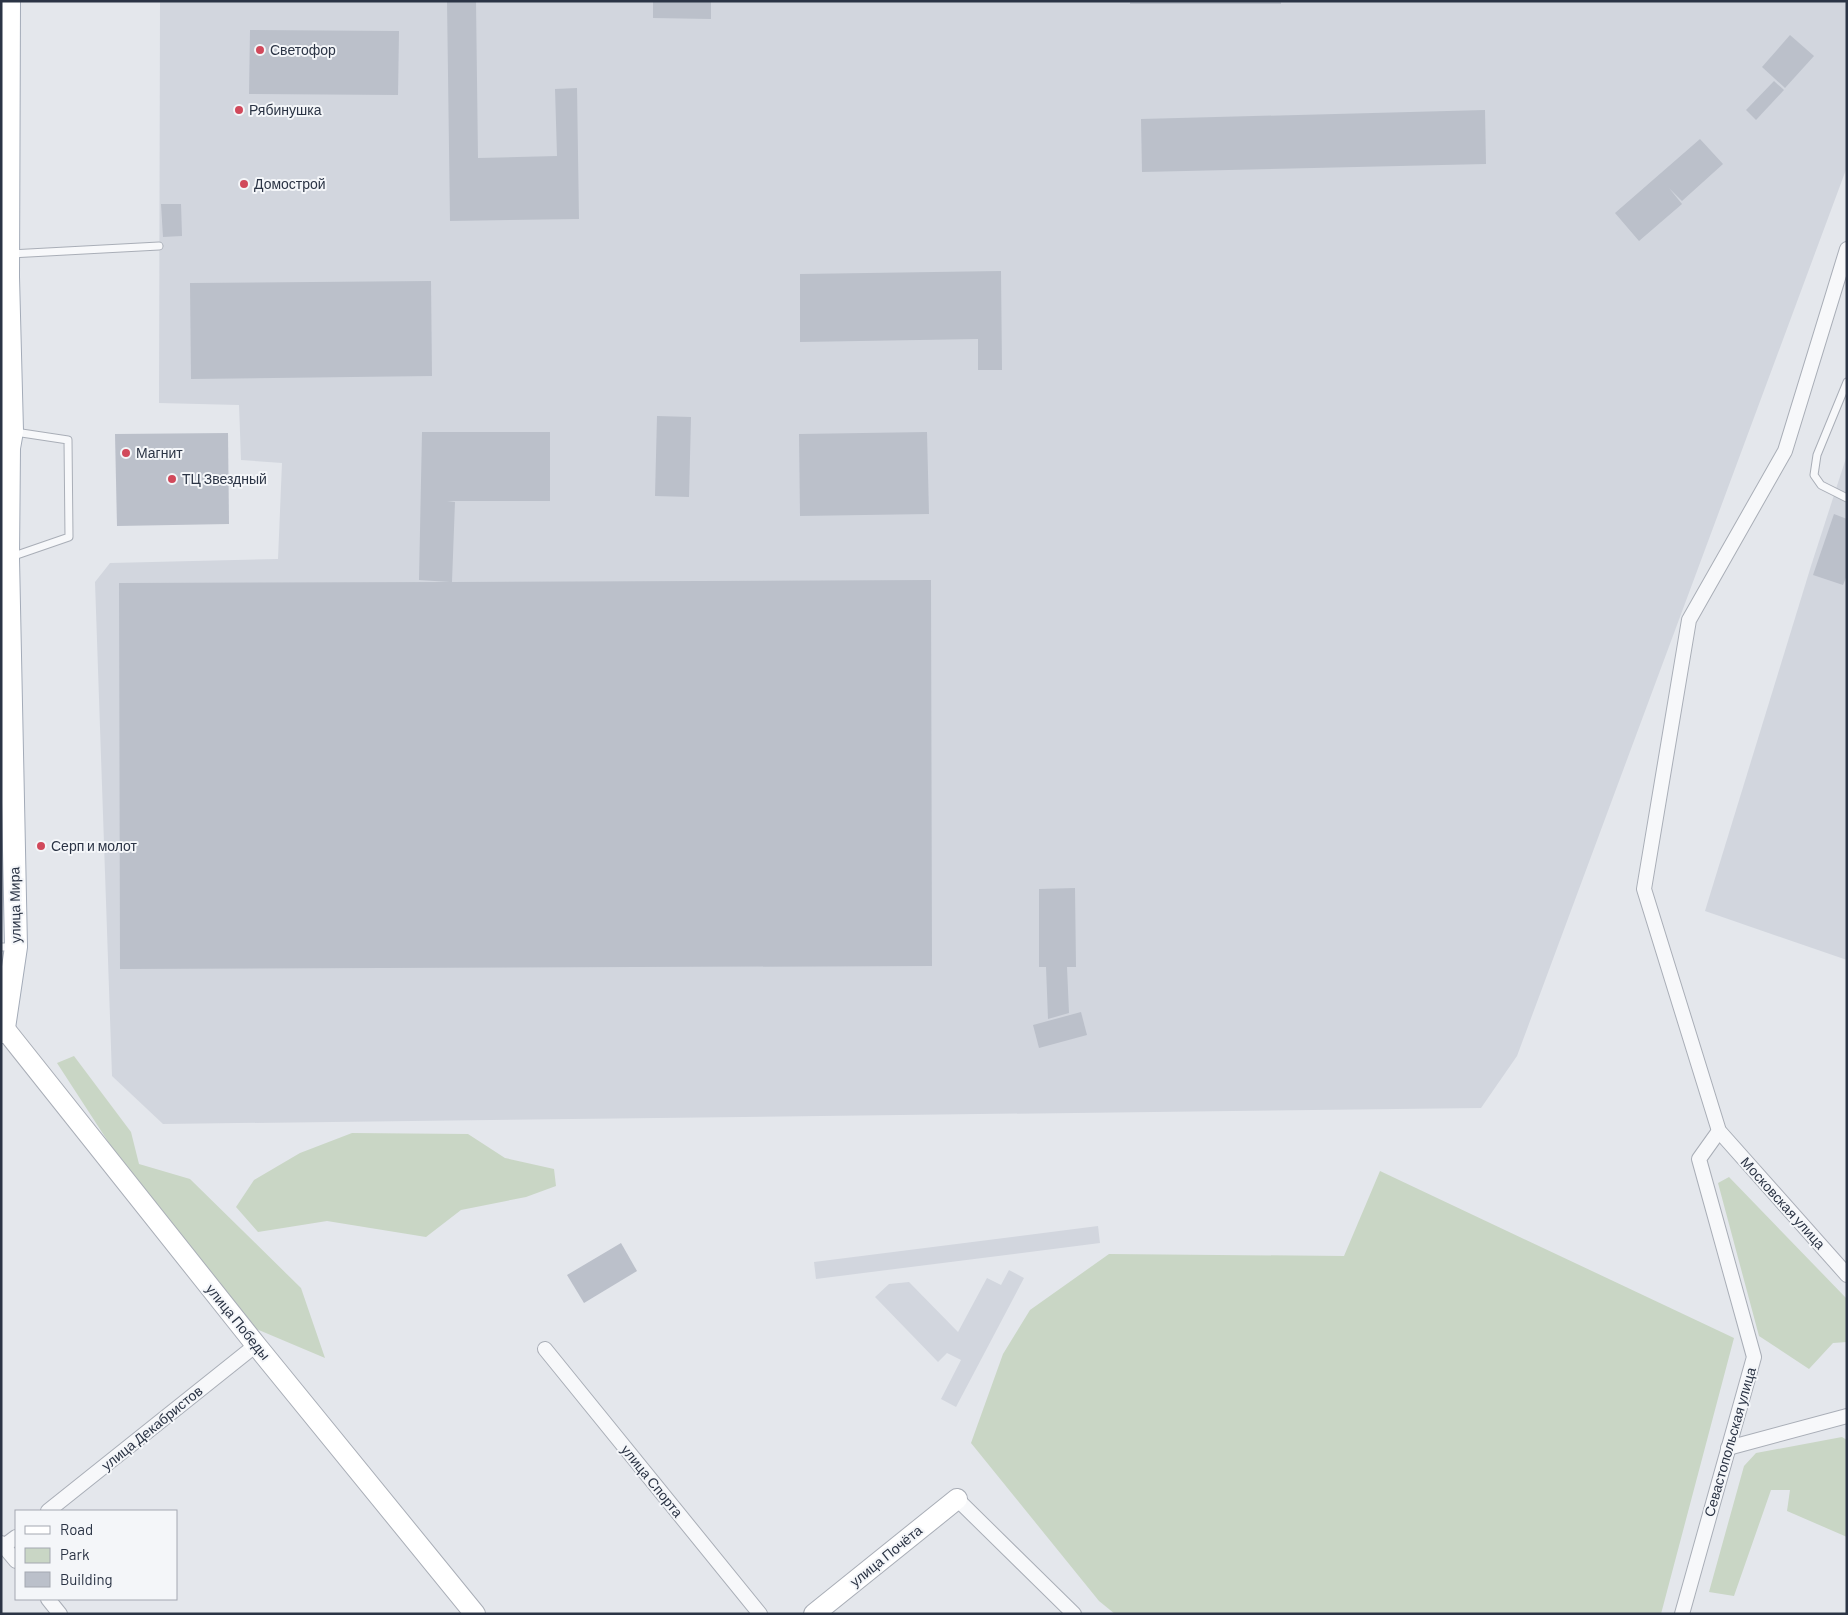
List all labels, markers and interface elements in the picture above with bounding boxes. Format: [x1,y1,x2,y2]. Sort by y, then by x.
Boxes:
place label: Светофор [270,41,336,58]
marker: Светофор [254,44,266,56]
place label: Рябинушка [249,101,322,118]
marker: Рябинушка [233,104,245,116]
place label: Домострой [254,175,326,192]
marker: Домострой [238,178,250,190]
place label: Магнит [136,444,183,461]
marker: Магнит [120,447,132,459]
place label: ТЦ Звездный [182,470,267,487]
marker: ТЦ Звездный [166,473,178,485]
place label: Серп и молот [51,837,138,854]
marker: Серп и молот [35,840,47,852]
street label: улица Мира [5,866,24,943]
street label: Московская улица [1738,1153,1829,1252]
street label: улица Победы [203,1280,274,1363]
street label: Севастопольская улица [1700,1365,1759,1519]
street label: улица Декабристов [98,1382,206,1474]
street label: улица Спорта [618,1441,687,1521]
legend [15,1510,178,1600]
text: Road [60,1520,93,1538]
street label: улица Почёта [846,1521,925,1590]
text: Park [60,1545,90,1563]
text: Building [60,1570,113,1588]

